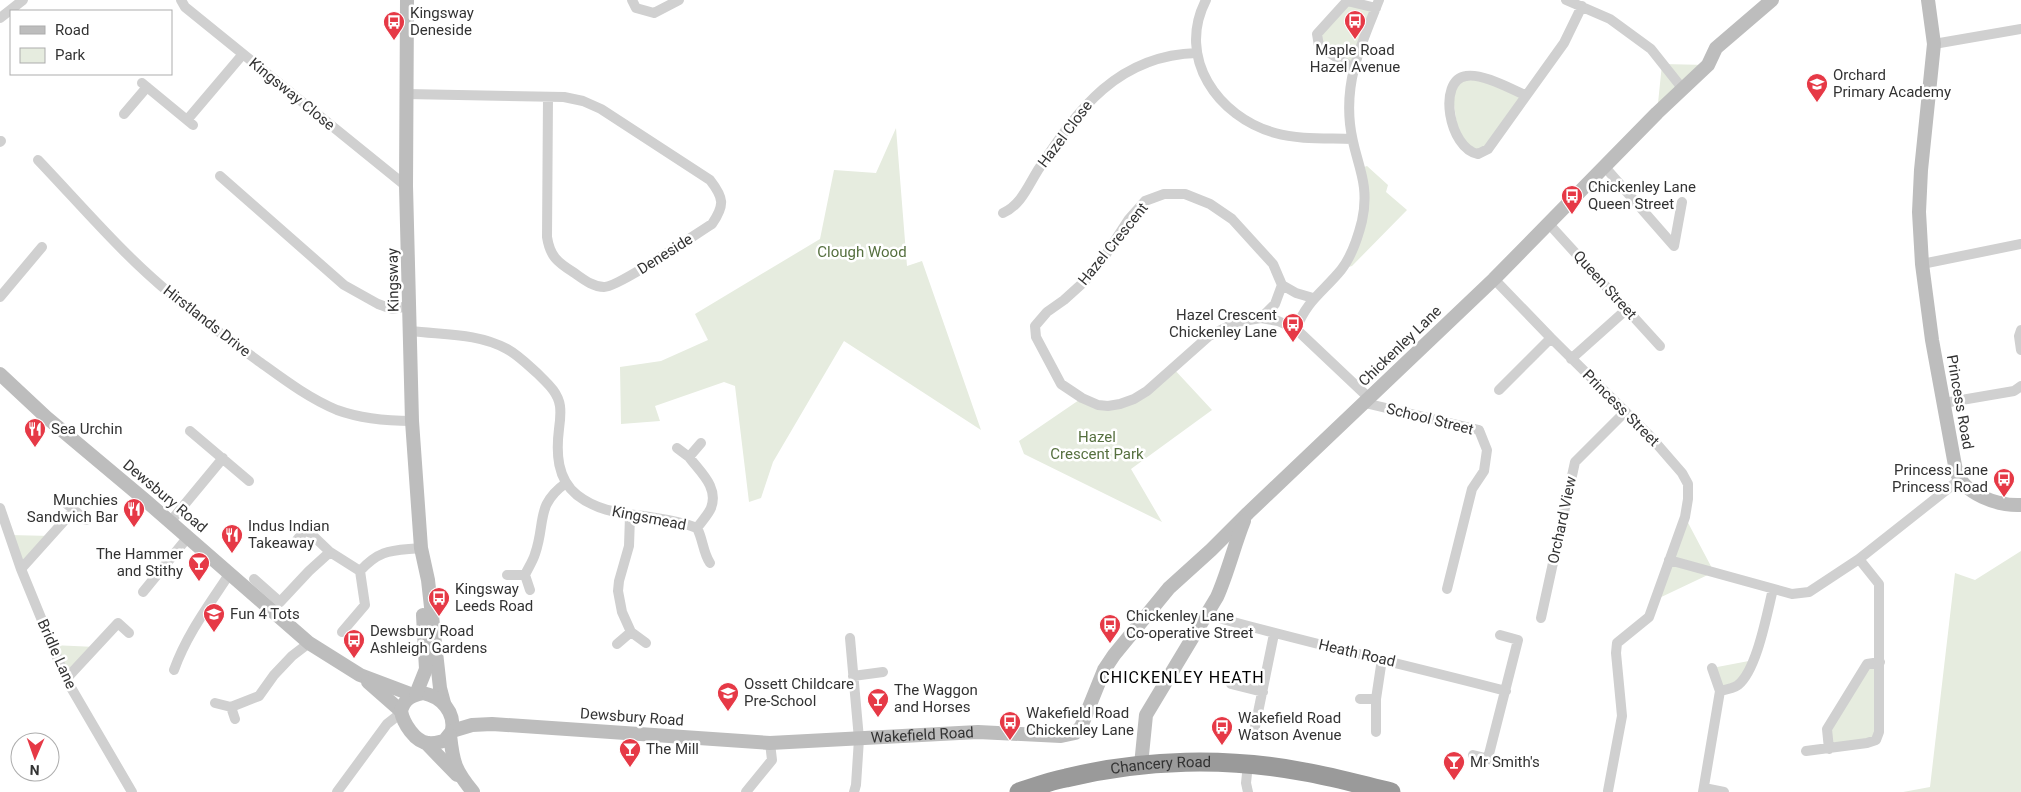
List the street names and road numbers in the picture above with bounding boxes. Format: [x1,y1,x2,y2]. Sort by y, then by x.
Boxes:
street label: Kingsway Close [245,54,339,134]
street label: Hazel Close [1034,97,1096,171]
street label: Hazel Crescent [1074,199,1152,289]
street label: Deneside [634,230,696,278]
street label: Queen Street [1570,247,1641,323]
street label: Kingsway [383,248,403,312]
street label: Hirstlands Drive [160,281,254,361]
street label: Chickenley Lane [1355,302,1445,390]
street label: Princess Road [1943,353,1977,451]
street label: Princess Street [1579,366,1663,450]
street label: School Street [1385,399,1475,439]
street label: Dewsbury Road [119,456,211,536]
street label: Orchard View [1544,475,1580,565]
street label: Kingsmead [610,502,688,534]
street label: Bridle Lane [34,616,80,692]
street label: Heath Road [1317,635,1397,671]
street label: Dewsbury Road [580,704,684,730]
street label: Wakefield Road [870,723,974,747]
street label: Chancery Road [1109,753,1211,778]

